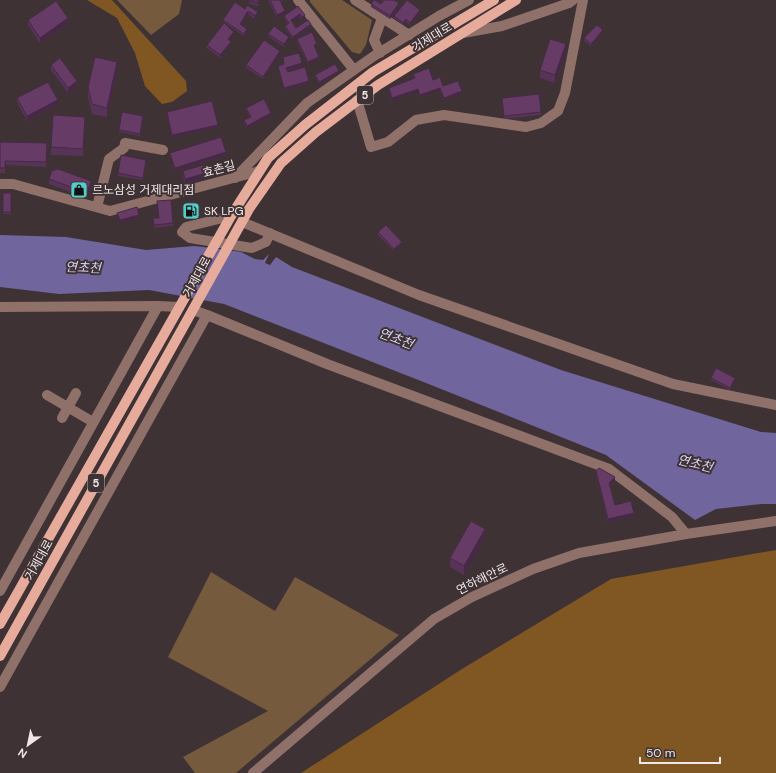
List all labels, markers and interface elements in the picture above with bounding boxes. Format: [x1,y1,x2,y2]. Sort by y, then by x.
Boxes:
street label: 거제대로 [409,19,455,55]
road number: 5 [357,86,373,104]
street label: 효촌길 [201,157,237,181]
shop icon: 르노삼성 거제대리점 [69,180,89,200]
place label: 르노삼성 거제대리점 [92,182,195,198]
fuel station icon: SK LPG [181,201,201,221]
place label: SK LPG [204,203,244,219]
street label: 거제대로 [179,254,215,300]
water label: 연초천 [65,258,102,277]
water label: 연초천 [376,324,417,353]
water label: 연초천 [675,451,715,476]
road number: 5 [88,474,104,492]
street label: 거제대로 [21,537,57,583]
street label: 연하해안로 [454,560,510,598]
north arrow [8,725,48,765]
scale bar [640,739,720,765]
text: N [15,745,30,761]
text: 50 m [646,745,675,761]

